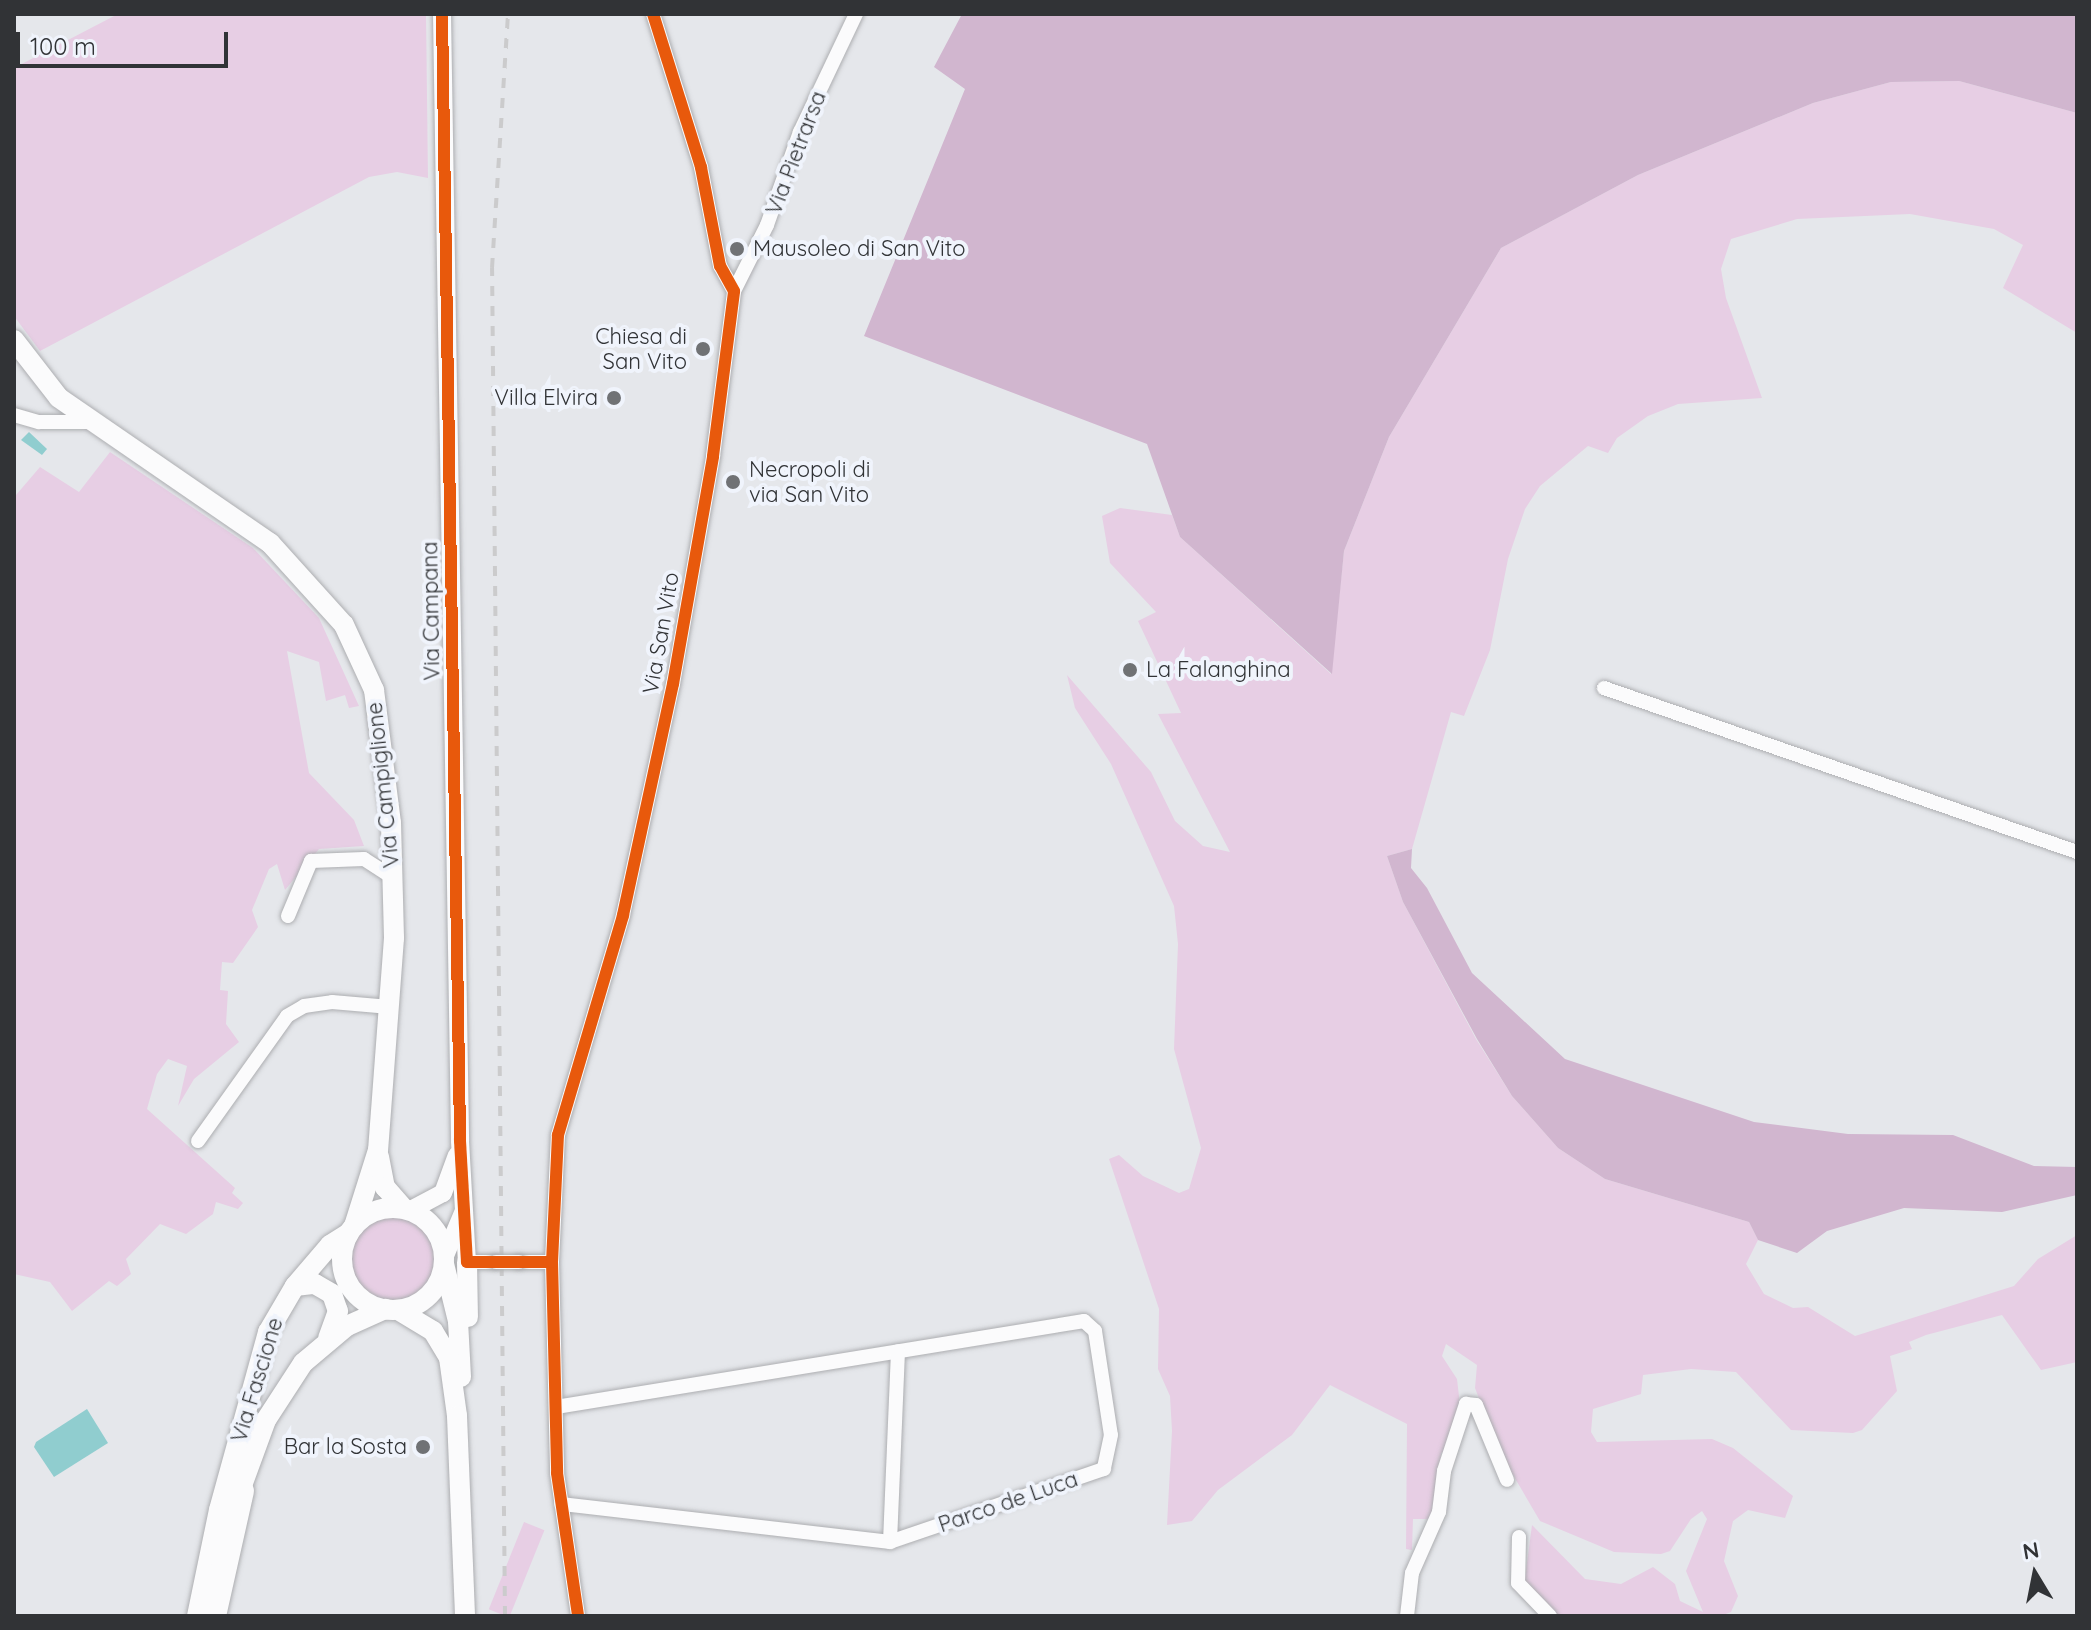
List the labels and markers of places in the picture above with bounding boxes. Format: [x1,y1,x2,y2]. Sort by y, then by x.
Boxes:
place label: Mausoleo di San Vito [753,236,965,262]
marker: Mausoleo di San Vito [728,240,746,258]
place label: Chiesa di San Vito [595,323,687,374]
marker: Chiesa di San Vito [694,340,712,358]
place label: Villa Elvira [494,385,598,411]
marker: Villa Elvira [605,389,623,407]
place label: Necropoli di via San Vito [749,456,871,508]
marker: Necropoli di via San Vito [724,473,742,491]
place label: La Falanghina [1146,657,1290,683]
marker: La Falanghina [1121,661,1139,679]
place label: Bar la Sosta [284,1434,407,1460]
marker: Bar la Sosta [414,1438,432,1456]

